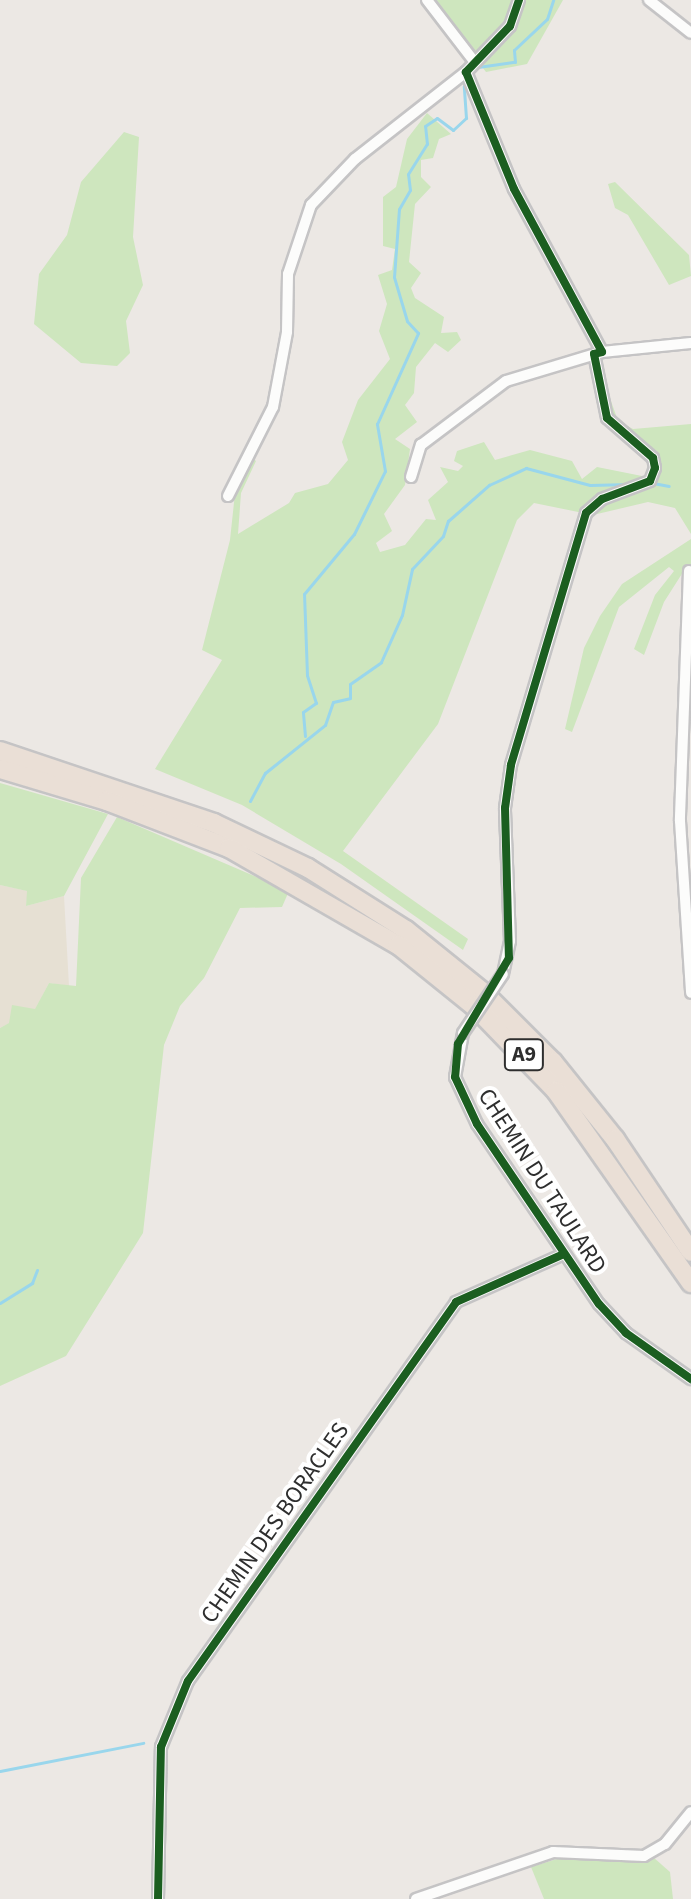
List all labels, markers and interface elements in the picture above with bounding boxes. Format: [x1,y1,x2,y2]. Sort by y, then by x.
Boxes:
road number: A9 [502,1037,546,1073]
street label: CHEMIN DU TAULARD [472,1083,612,1279]
street label: CHEMIN DES BORACLES [195,1417,355,1629]

